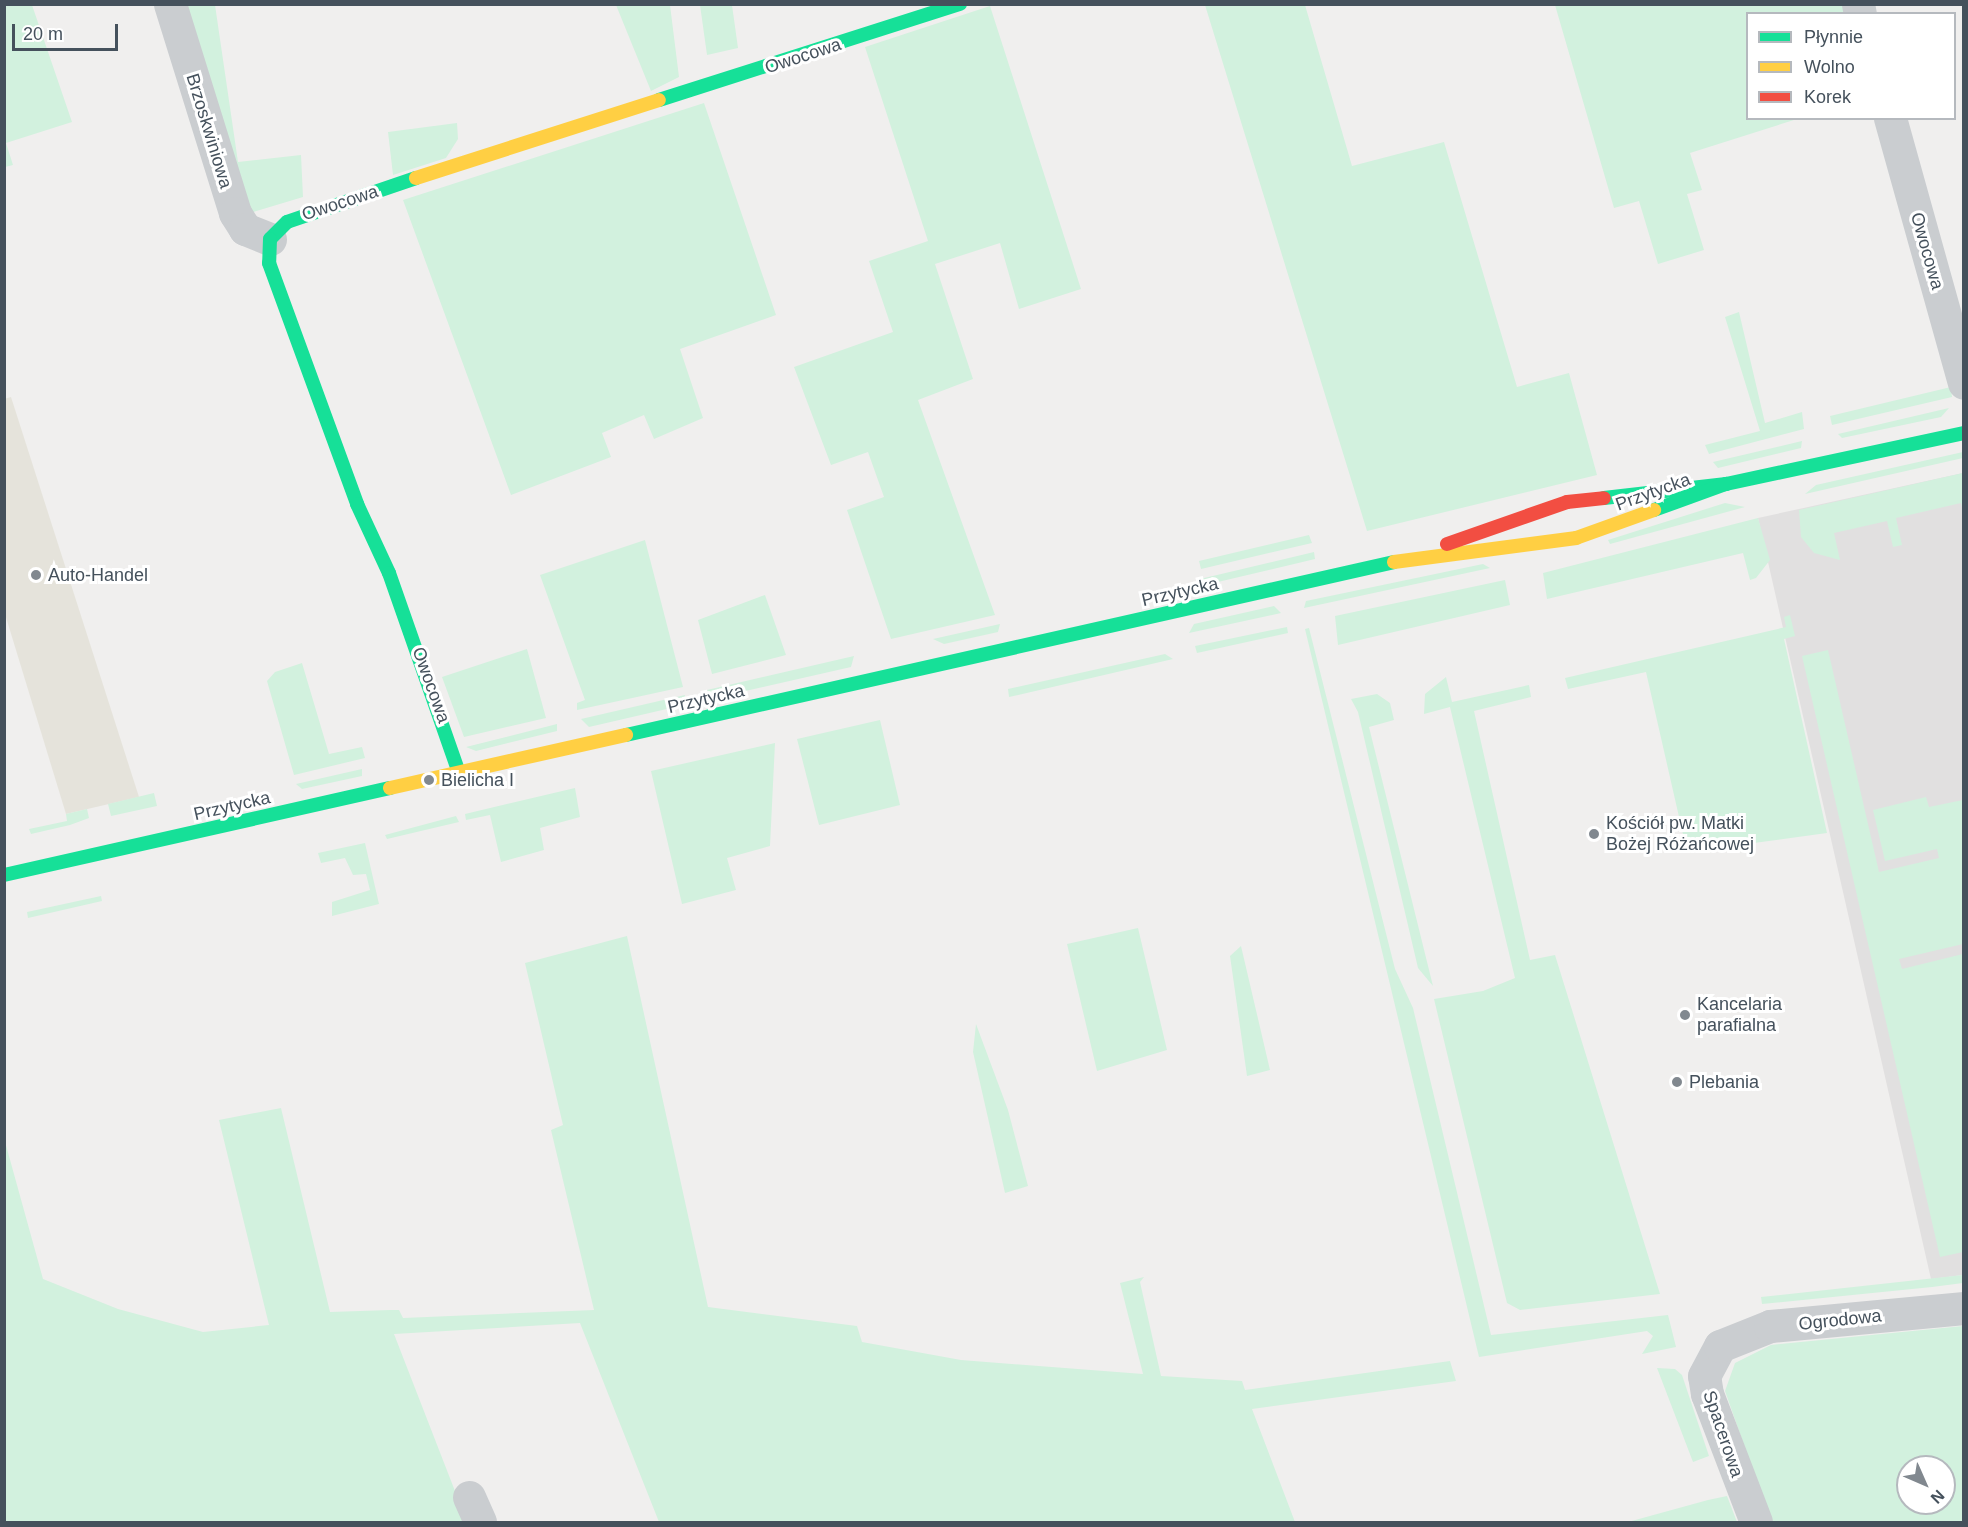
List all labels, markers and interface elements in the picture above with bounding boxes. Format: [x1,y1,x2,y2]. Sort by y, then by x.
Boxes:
scale bar [15,12,122,50]
legend [1746,12,1956,120]
text: 20 m [23,24,63,44]
text: Płynnie [1804,27,1863,47]
street label: Owocowa [762,34,844,78]
text: Wolno [1804,57,1855,77]
street label: Brzoskwiniowa [181,71,237,191]
text: Korek [1804,87,1851,107]
street label: Owocowa [299,181,381,225]
street label: Owocowa [1906,210,1948,292]
street label: Przytycka [1613,469,1693,515]
place label: Auto-Handel [48,564,148,586]
marker: Auto-Handel [29,568,43,582]
street label: Przytycka [1140,573,1220,611]
street label: Owocowa [407,644,455,726]
street label: Przytycka [666,680,746,718]
place label: Bielicha I [441,769,514,791]
marker: Bielicha I [422,773,436,787]
street label: Przytycka [192,787,272,825]
place label: Kościół pw. Matki Bożej Różańcowej [1606,813,1754,856]
marker: Kościół pw. Matki Bożej Różańcowej [1587,827,1601,841]
place label: Kancelaria parafialna [1697,994,1782,1036]
marker: Kancelaria parafialna [1678,1008,1692,1022]
place label: Plebania [1689,1071,1759,1093]
marker: Plebania [1670,1075,1684,1089]
street label: Ogrodowa [1798,1305,1882,1335]
street label: Spacerowa [1698,1388,1748,1480]
north arrow [1896,1455,1956,1515]
text: N [1928,1487,1948,1507]

